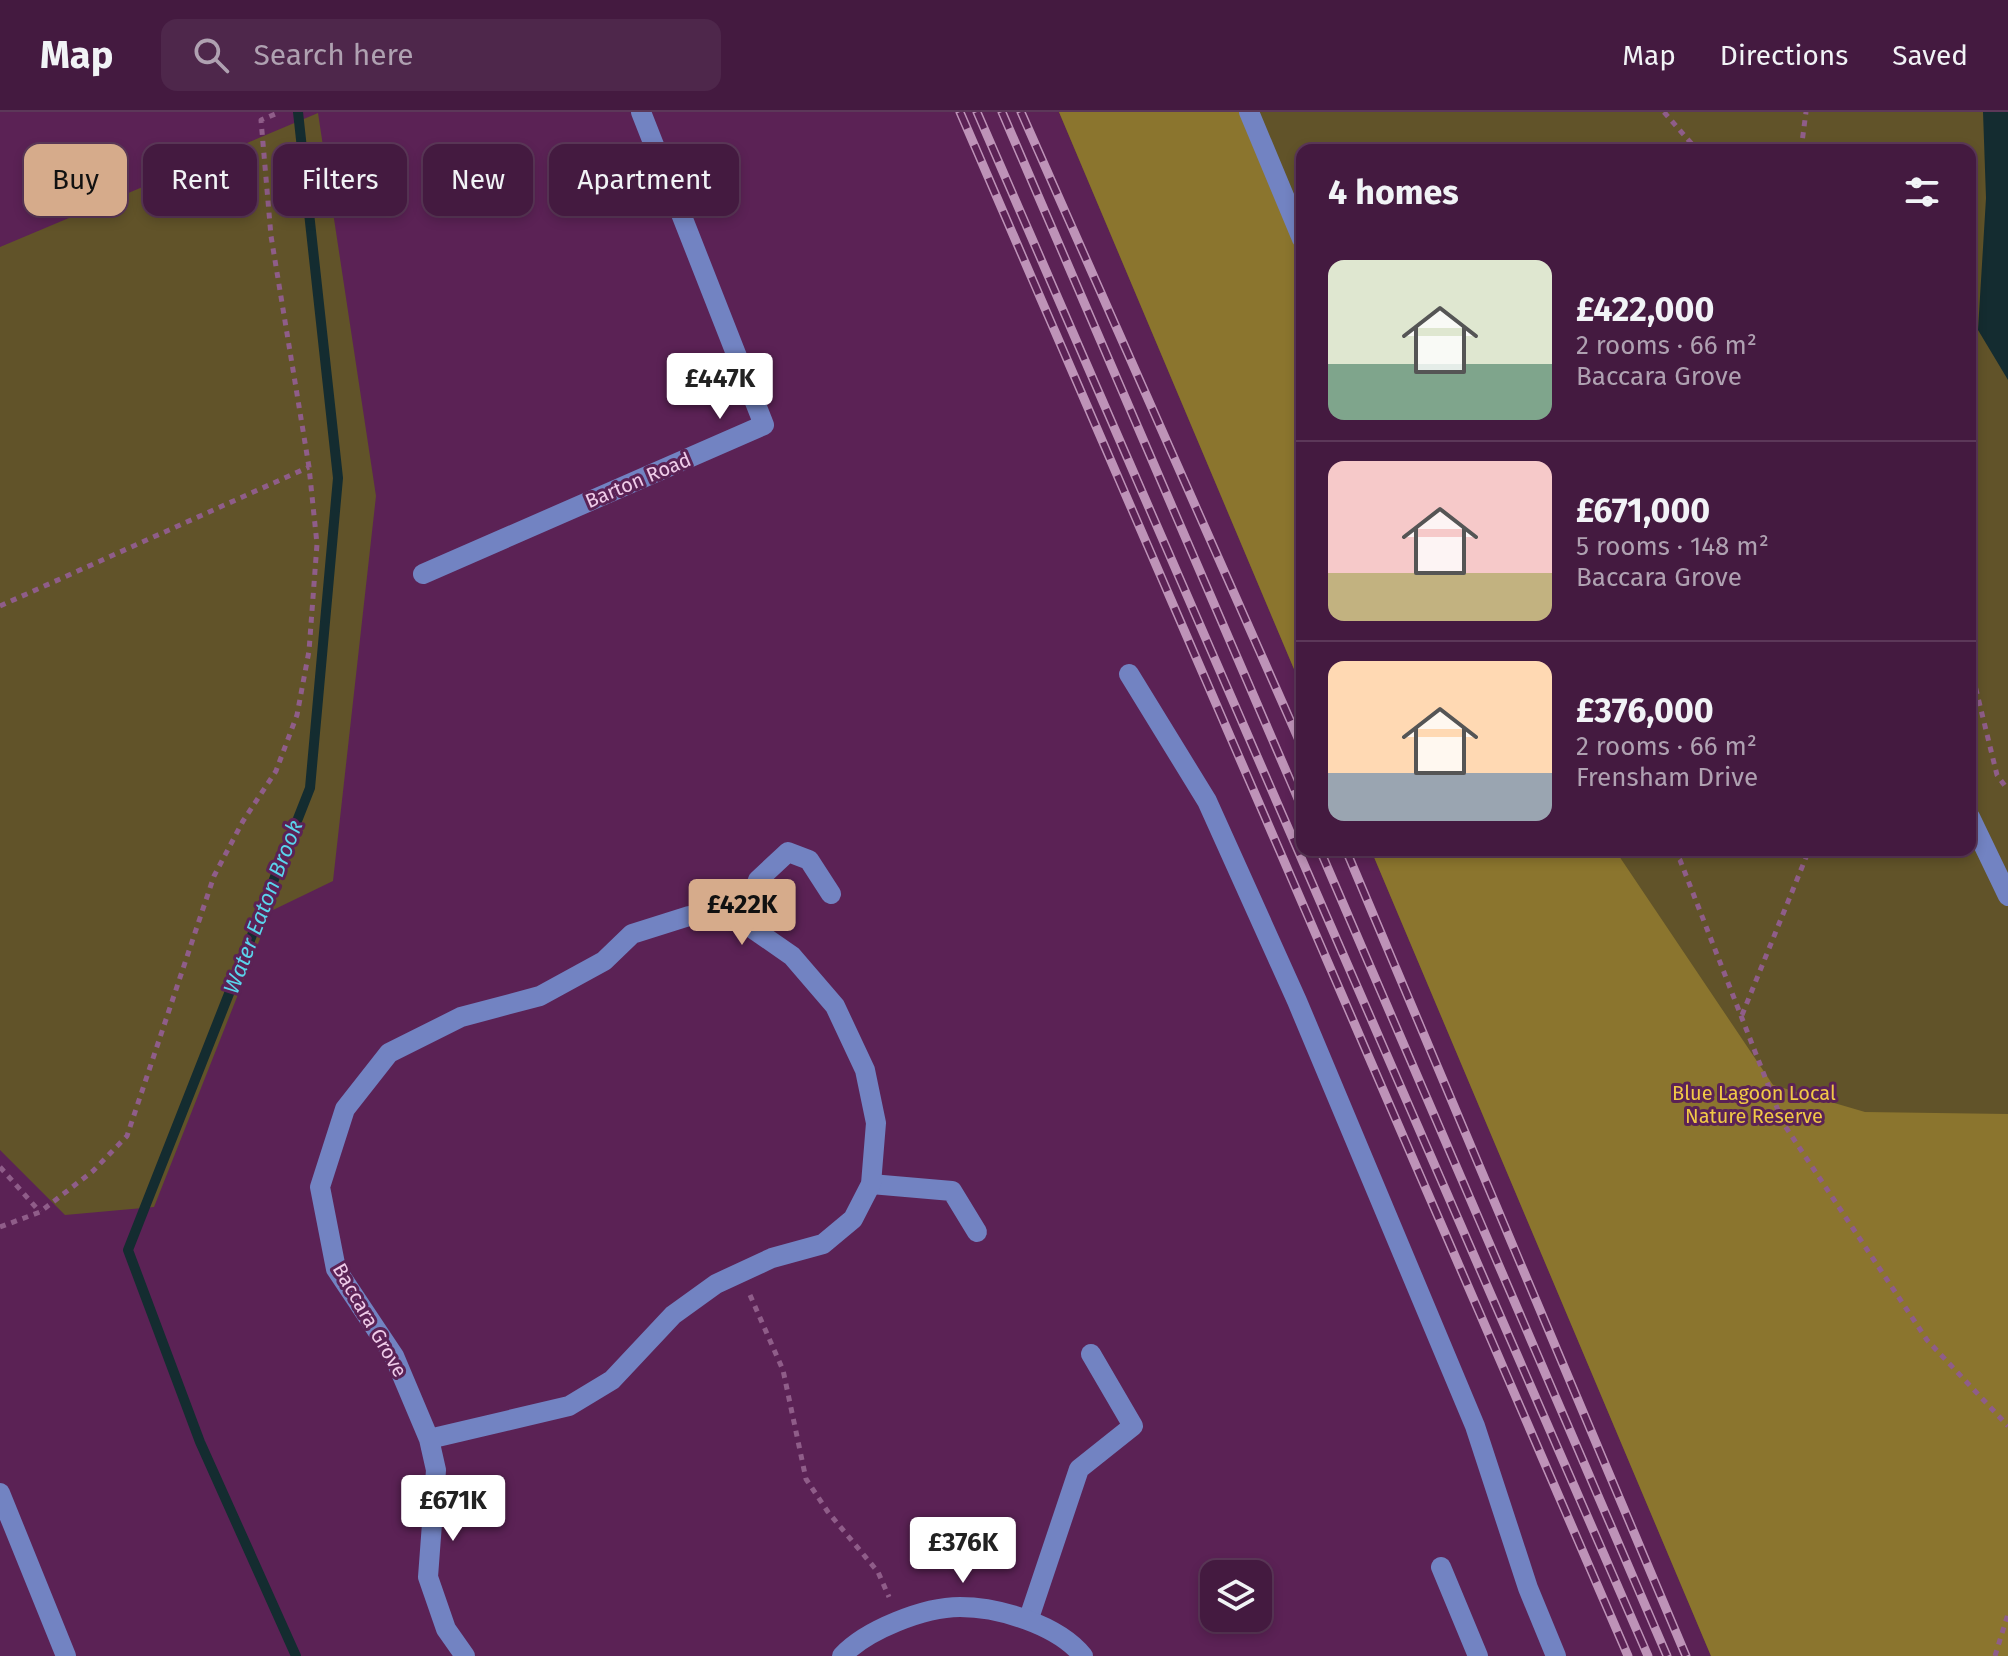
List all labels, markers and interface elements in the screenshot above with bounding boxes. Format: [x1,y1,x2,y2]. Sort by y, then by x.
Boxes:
search box [161,19,721,91]
text: Map [40,32,113,78]
icon: search [189,33,233,77]
text: Search here [253,37,414,73]
text: Map [1622,39,1676,72]
text: Directions [1720,39,1848,72]
text: Saved [1892,39,1968,72]
chip: Buy [24,144,127,216]
chip: Rent [143,144,257,216]
chip: Filters [273,144,407,216]
chip: New [423,144,533,216]
chip: Apartment [549,144,739,216]
icon: filters [1900,170,1944,214]
text: 4 homes [1328,172,1459,213]
text: £422,000 [1576,289,1714,330]
icon: home [1392,292,1488,388]
text: 2 rooms · 66 m² [1576,330,1757,361]
pin: £447K [664,353,776,421]
text: Baccara Grove [1576,361,1742,392]
text: £447K [685,363,755,394]
street label: Barton Road [582,447,694,513]
text: £671,000 [1576,490,1710,531]
icon: home [1392,493,1488,589]
text: 5 rooms · 148 m² [1576,531,1769,562]
text: Baccara Grove [1576,562,1742,593]
text: £376,000 [1576,690,1714,731]
icon: home [1392,693,1488,789]
text: 2 rooms · 66 m² [1576,731,1757,762]
text: Frensham Drive [1576,762,1758,793]
water label: Water Eaton Brook [217,816,309,998]
pin: £422K [686,879,798,947]
text: £422K [707,889,777,920]
park label: Blue Lagoon Local Nature Reserve [1672,1081,1836,1128]
street label: Baccara Grove [328,1259,412,1381]
pin: £671K [397,1475,509,1543]
text: £671K [419,1485,487,1516]
pin: £376K [907,1517,1019,1585]
text: £376K [928,1527,998,1558]
map controls [1200,1560,1272,1632]
button: layers [1200,1560,1272,1632]

